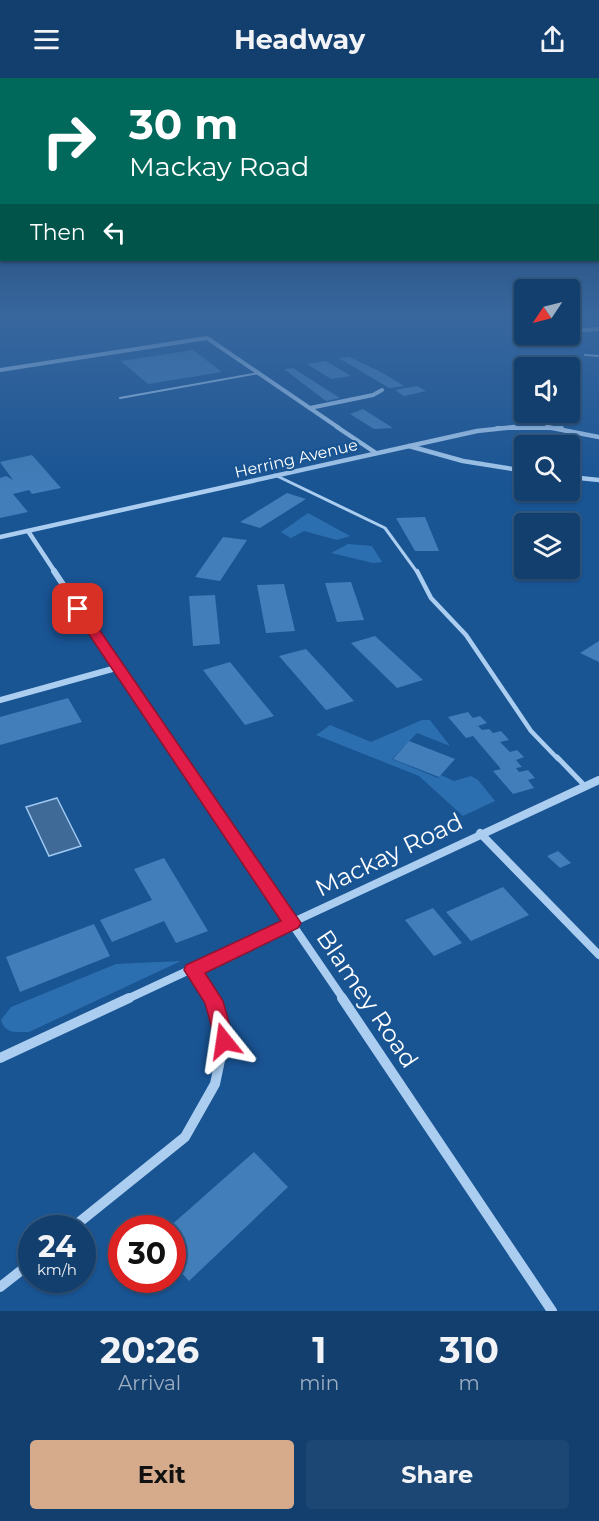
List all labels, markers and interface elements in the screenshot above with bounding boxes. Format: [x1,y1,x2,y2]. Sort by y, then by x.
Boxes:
icon: menu [30,23,63,56]
text: Headway [234,23,365,56]
icon: share [536,23,569,56]
text: 30 m [129,98,238,150]
icon: right [30,102,108,180]
text: Mackay Road [129,150,309,183]
icon: left [98,216,131,249]
text: Then [30,219,86,246]
north arrow [514,279,580,345]
map controls [514,279,580,579]
button: sound [514,357,580,423]
street label: Herring Avenue [233,435,360,482]
button: search [514,435,580,501]
button: layers [514,513,580,579]
pin [52,583,103,634]
icon: arrive [61,592,94,625]
street label: Mackay Road [310,806,467,903]
street label: Blamey Road [311,924,424,1073]
position arrow [192,1009,256,1073]
speed limit sign: 30 [108,1215,186,1293]
text: 24 [38,1228,76,1265]
text: km/h [37,1260,77,1279]
text: 20:26 [100,1328,199,1372]
text: 1 [312,1328,326,1372]
text: 310 [439,1328,499,1372]
text: Arrival [118,1371,181,1395]
text: min [299,1371,339,1395]
text: m [459,1371,480,1395]
button: Exit [30,1440,294,1509]
button: Share [306,1440,569,1509]

